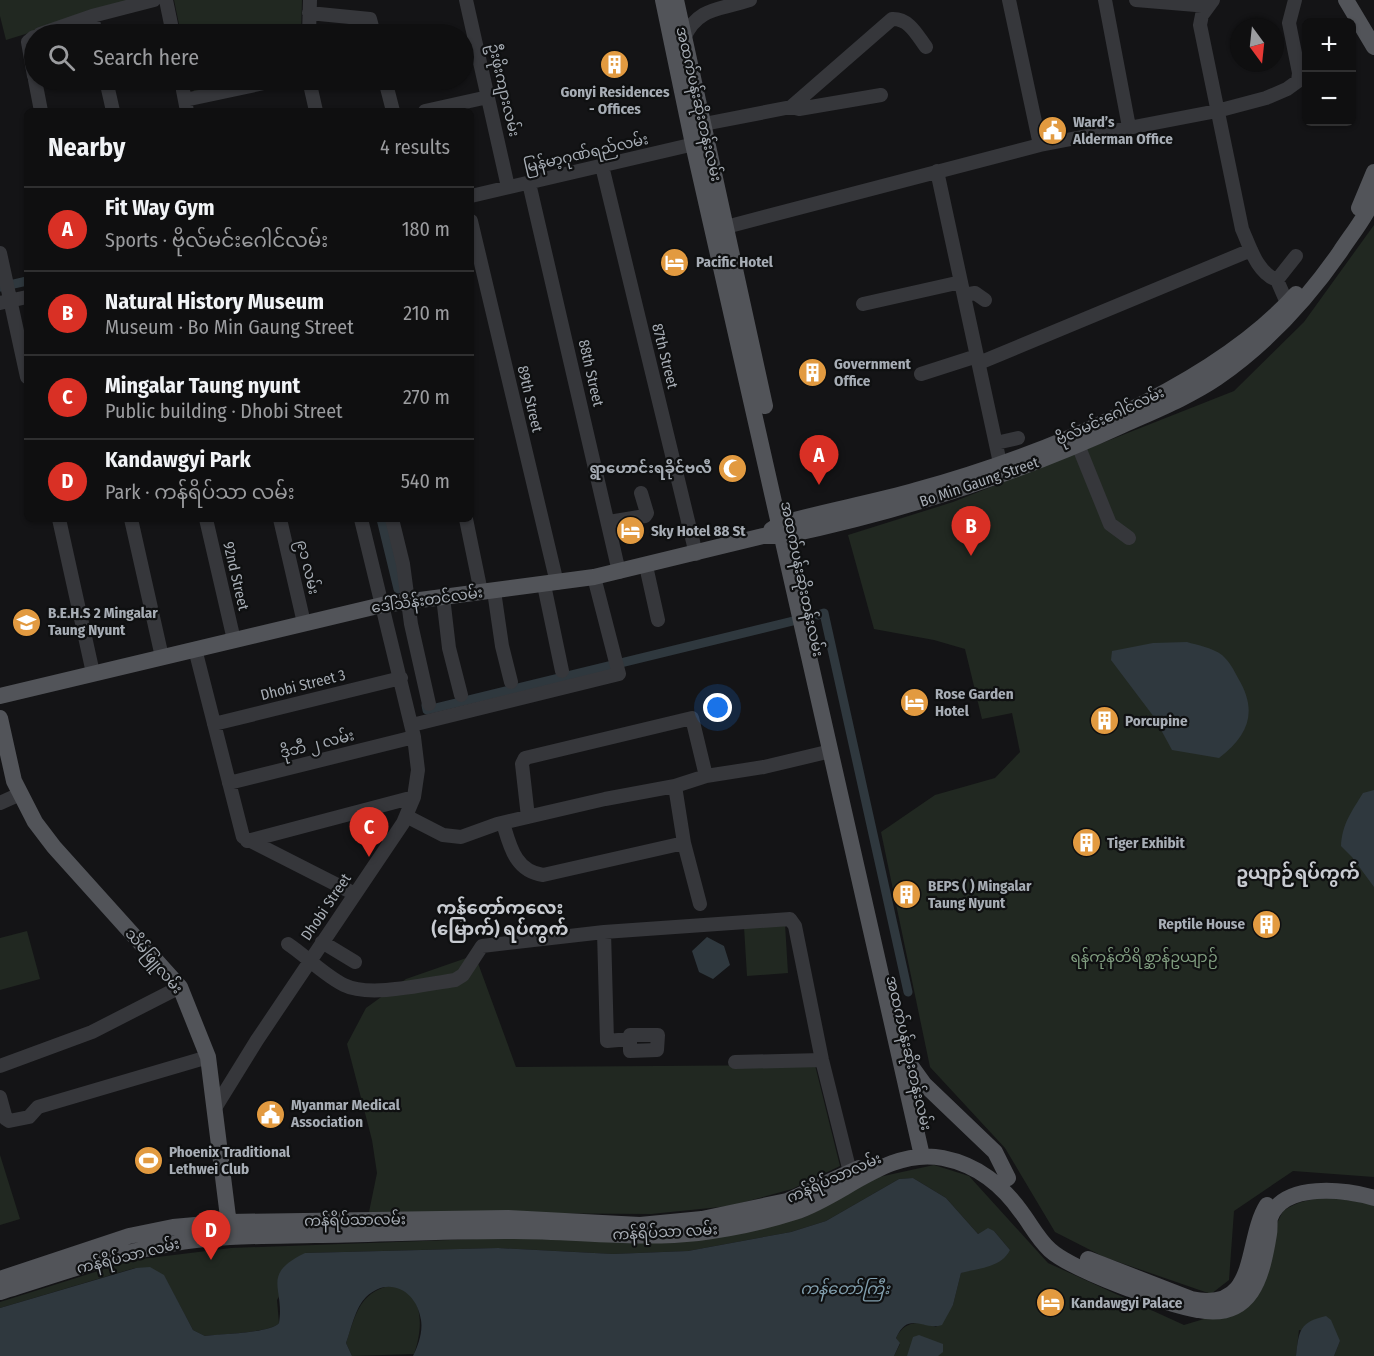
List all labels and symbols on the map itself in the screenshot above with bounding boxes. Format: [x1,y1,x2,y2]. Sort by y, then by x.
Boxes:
north arrow [1230,18,1284,72]
street label: အထက်ပန်းဆိုးတန်းလမ်း [669,25,727,184]
street label: ဦးဖိုးကျားလမ်း [482,41,524,139]
building icon: Gonyi Residences - Offices [599,49,631,81]
place label: Gonyi Residences - Offices [560,83,670,118]
place label: Ward’s Alderman Office [1072,113,1173,148]
public building icon: Ward’s Alderman Office [1036,115,1068,147]
street label: မြန်မာ့ဂုဏ်ရည်လမ်း [522,129,651,179]
hotel icon: Pacific Hotel [659,246,691,278]
place label: Pacific Hotel [696,253,774,271]
street label: 87th Street [648,322,682,391]
street label: 88th Street [575,338,607,408]
place label: Government Office [834,355,912,390]
building icon: Government Office [797,357,829,389]
street label: 89th Street [514,364,546,434]
street label: ဗိုလ်မင်းဂေါင်လမ်း [1053,382,1168,452]
pin: A [800,436,838,485]
mosque icon: ရွာဟောင်းရခိုင်ဗလီ [717,452,749,484]
street label: Bo Min Gaung Street [917,453,1041,511]
place label: ရွာဟောင်းရခိုင်ဗလီ [589,458,712,480]
street label: အထက်ပန်းဆိုးတန်းလမ်း [774,499,828,659]
pin: B [952,506,990,556]
hotel icon: Sky Hotel 88 St [614,515,646,547]
place label: Sky Hotel 88 St [651,522,746,540]
street label: ၉၁ လမ်း [290,538,324,597]
street label: 92nd Street [219,540,253,612]
street label: ဒေါ်သိန်းတင်လမ်း [370,582,484,620]
place label: B.E.H.S 2 Mingalar Taung Nyunt [48,604,158,639]
school or university icon: B.E.H.S 2 Mingalar Taung Nyunt [11,606,43,638]
street label: Dhobi Street 3 [259,666,348,704]
place label: Rose Garden Hotel [935,685,1014,720]
hotel icon: Rose Garden Hotel [898,687,930,719]
your location [703,693,732,722]
building icon: Porcupine [1088,705,1120,737]
place label: Porcupine [1125,712,1188,730]
street label: ဒိုဘီ ၂ လမ်း [278,725,357,765]
pin: C [350,808,388,857]
building icon: Tiger Exhibit [1070,827,1102,859]
place label: Tiger Exhibit [1107,834,1185,852]
district label: ဥယျာဉ်ရပ်ကွက် [1236,861,1360,888]
street label: Dhobi Street [297,870,355,944]
place label: BEPS ( ) Mingalar Taung Nyunt [928,877,1032,912]
building icon: BEPS ( ) Mingalar Taung Nyunt [891,879,923,911]
district label: ကန်တော်ကလေး (မြောက်) ရပ်ကွက် [432,896,568,943]
building icon: Reptile House [1250,908,1282,940]
place label: Reptile House [1158,915,1245,933]
street label: သိမ်ဖြူလမ်း [119,924,187,999]
park label: ရန်ကုန်တိရိစ္ဆာန်ဥယျာဉ် [1070,947,1218,969]
street label: အထက်ပန်းဆိုးတန်းလမ်း [879,974,937,1133]
place label: Myanmar Medical Association [290,1096,401,1131]
public building icon: Myanmar Medical Association [254,1098,286,1130]
place label: Phoenix Traditional Lethwei Club [169,1143,291,1178]
sports icon: Phoenix Traditional Lethwei Club [132,1145,164,1177]
street label: ကန်ရိပ်သာလမ်း [783,1148,885,1210]
street label: ကန်ရိပ်သာလမ်း [304,1209,406,1233]
pin: D [192,1210,230,1260]
street label: ကန်ရိပ်သာ လမ်း [612,1219,718,1247]
street label: ကန်ရိပ်သာ လမ်း [74,1234,182,1280]
water label: ကန်တော်ကြီး [800,1277,891,1302]
hotel icon: Kandawgyi Palace [1034,1287,1066,1319]
place label: Kandawgyi Palace [1071,1294,1183,1312]

